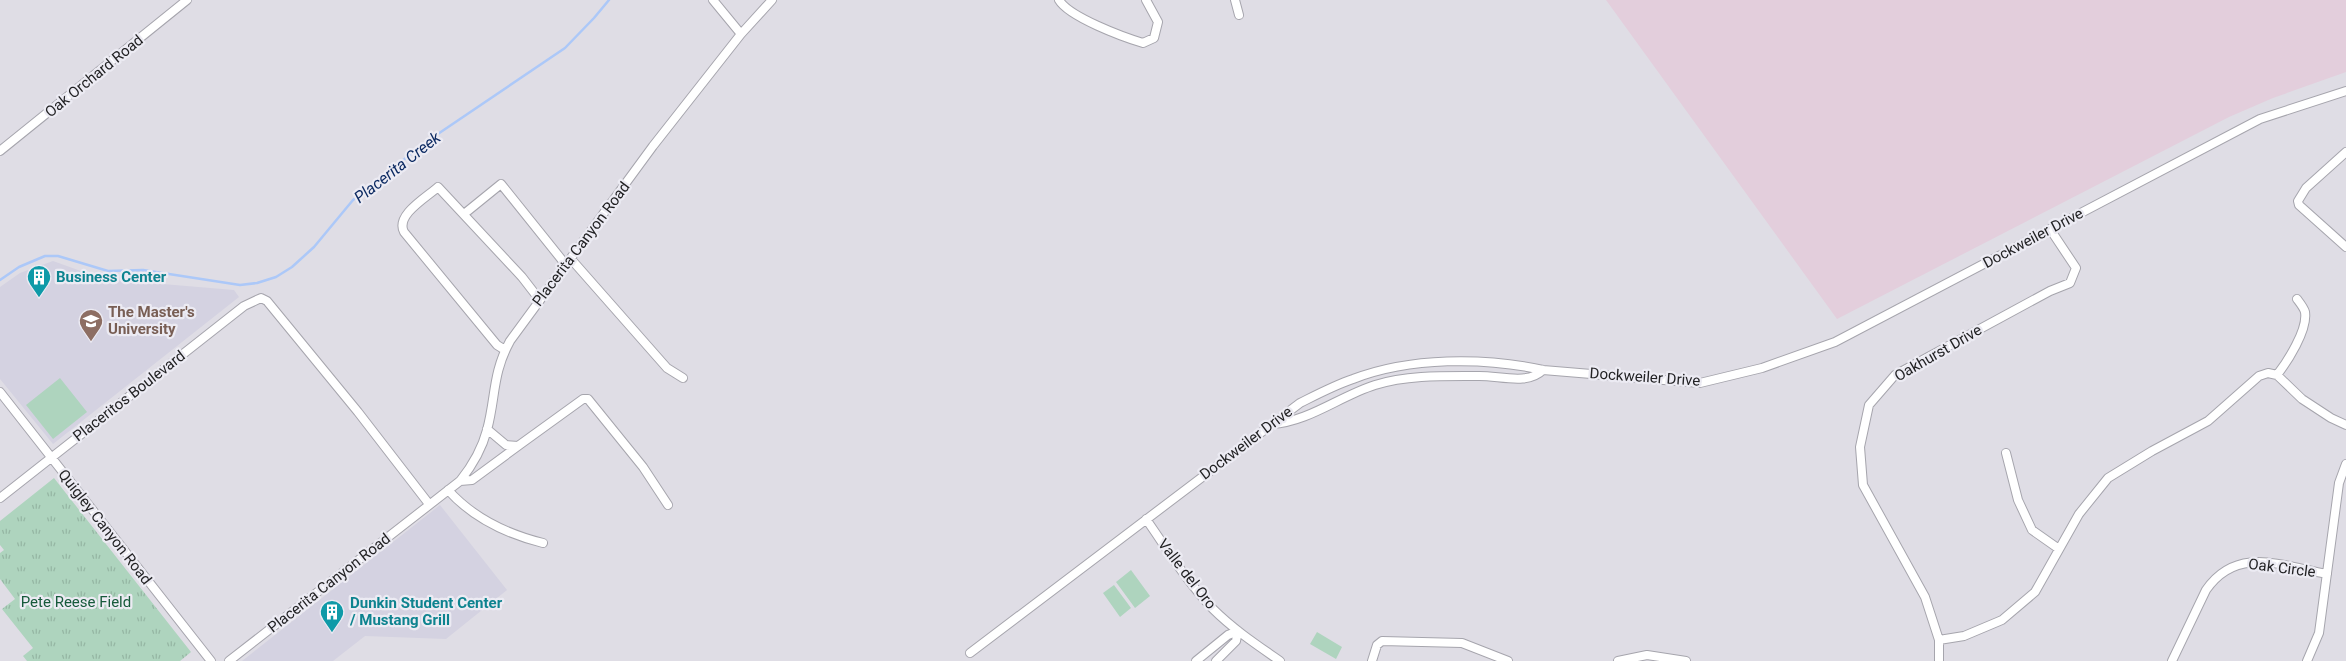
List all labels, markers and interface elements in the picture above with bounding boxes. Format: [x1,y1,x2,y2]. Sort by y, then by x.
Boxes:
street label: Oak Orchard Road [41,31,147,121]
water label: Placerita Creek [350,127,445,207]
street label: Placerita Canyon Road [528,178,634,310]
street label: Dockweiler Drive [1980,204,2086,272]
building icon: Business Center [26,264,52,298]
place label: Business Center [56,268,167,286]
place label: The Master's University [108,303,195,338]
school or university icon: The Master's University [78,308,104,342]
street label: Oakhurst Drive [1891,321,1985,385]
street label: Placeritos Boulevard [69,347,189,445]
street label: Dockweiler Drive [1589,364,1701,390]
street label: Dockweiler Drive [1196,402,1296,484]
street label: Quigley Canyon Road [54,466,156,588]
street label: Placerita Canyon Road [264,529,394,637]
street label: Valle del Oro [1154,535,1220,613]
street label: Oak Circle [2247,555,2317,581]
park label: Pete Reese Field [21,593,131,611]
place label: Dunkin Student Center / Mustang Grill [349,594,503,629]
building icon: Dunkin Student Center / Mustang Grill [319,599,345,633]

